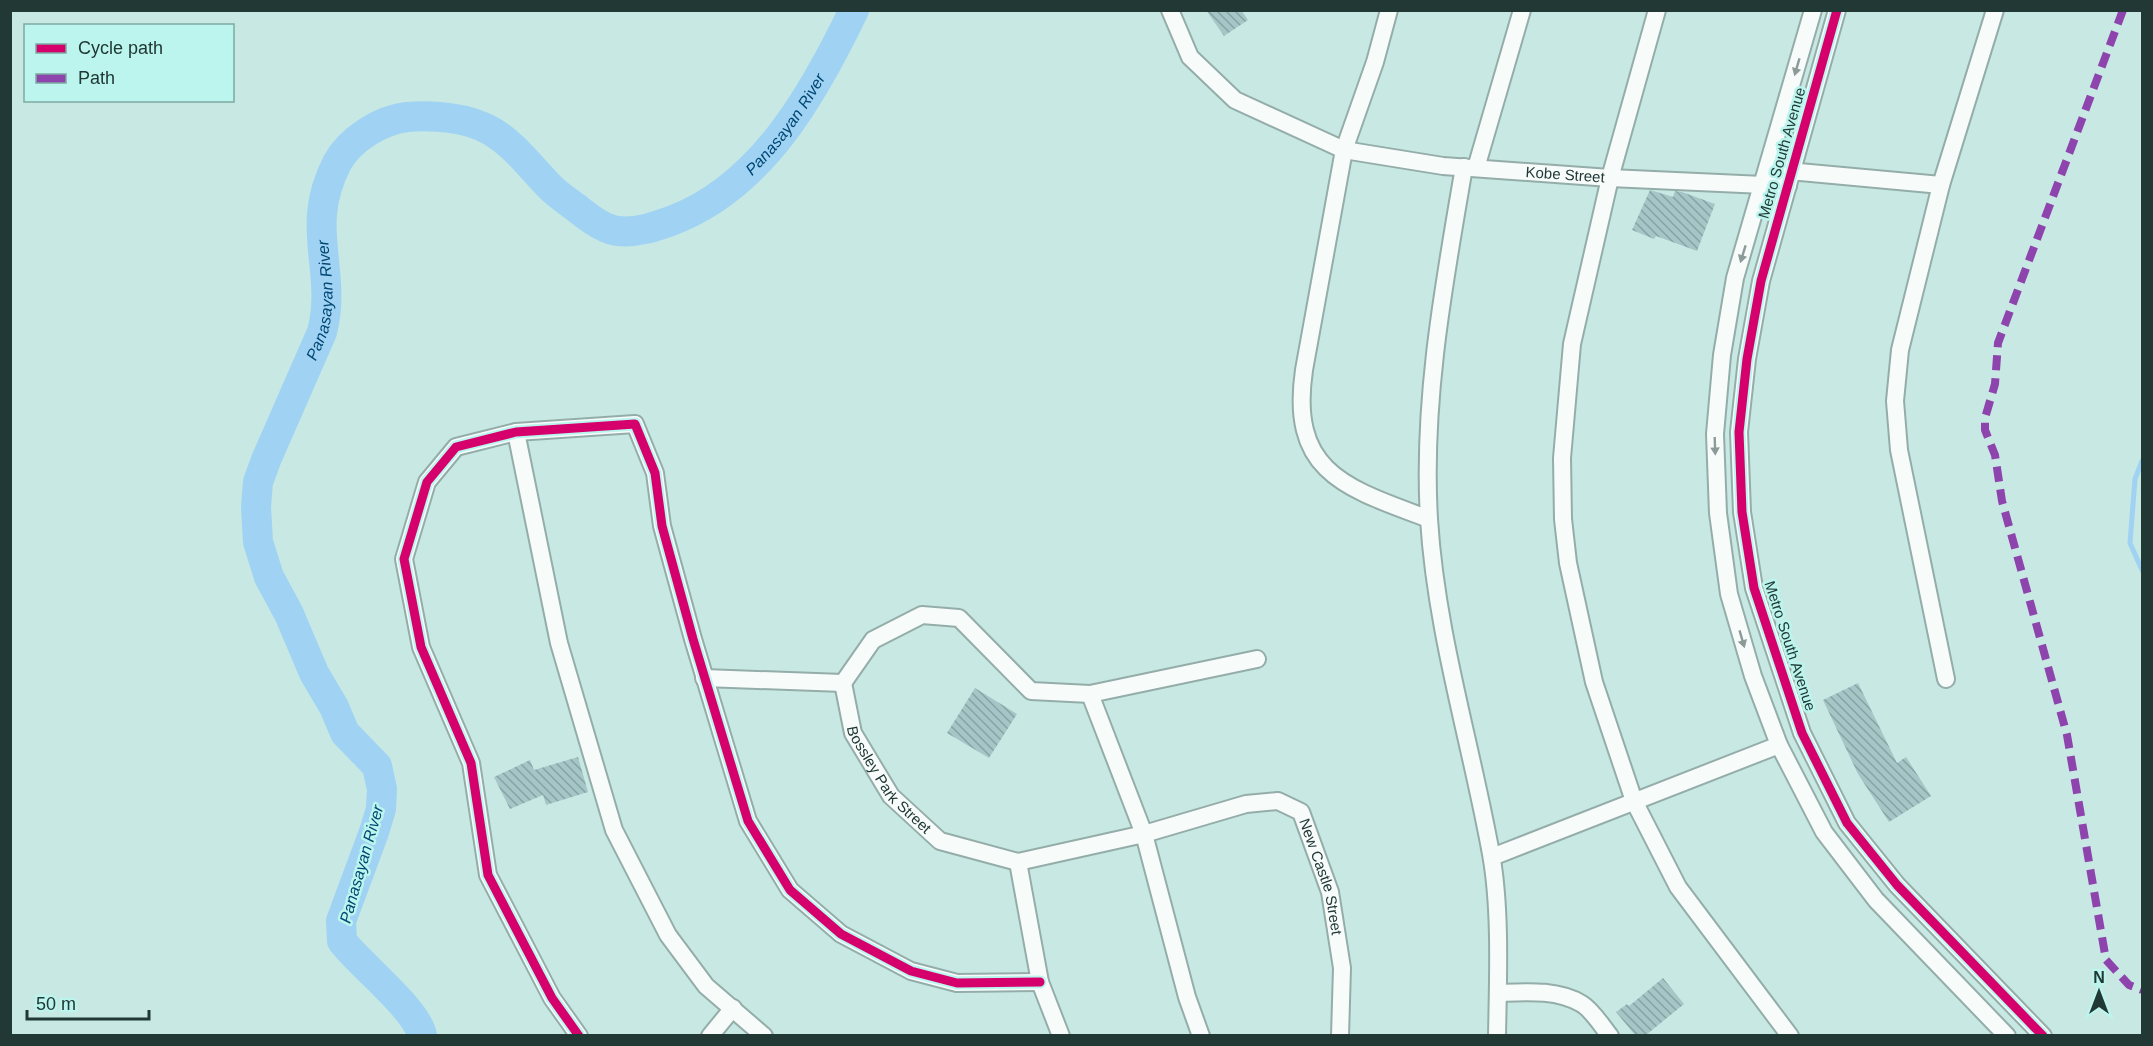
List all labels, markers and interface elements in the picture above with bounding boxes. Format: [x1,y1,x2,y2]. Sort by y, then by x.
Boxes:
legend [24,24,234,102]
text: Cycle path [78,38,163,58]
one-way arrow [1792,58,1801,76]
text: Path [78,68,115,88]
water label: Panasayan River [742,70,829,178]
street label: Metro South Avenue [1755,85,1808,220]
street label: Kobe Street [1525,163,1606,186]
water label: Panasayan River [303,239,335,363]
one-way arrow [1738,245,1747,263]
one-way arrow [1711,437,1720,456]
street label: Metro South Avenue [1761,579,1820,713]
one-way arrow [1738,630,1747,648]
street label: Bossley Park Street [844,724,936,837]
water label: Panasayan River [337,803,387,925]
street label: New Castle Street [1296,816,1346,937]
north arrow [2069,962,2129,1022]
text: N [2093,969,2105,986]
scale bar [27,983,148,1021]
text: 50 m [36,994,76,1014]

